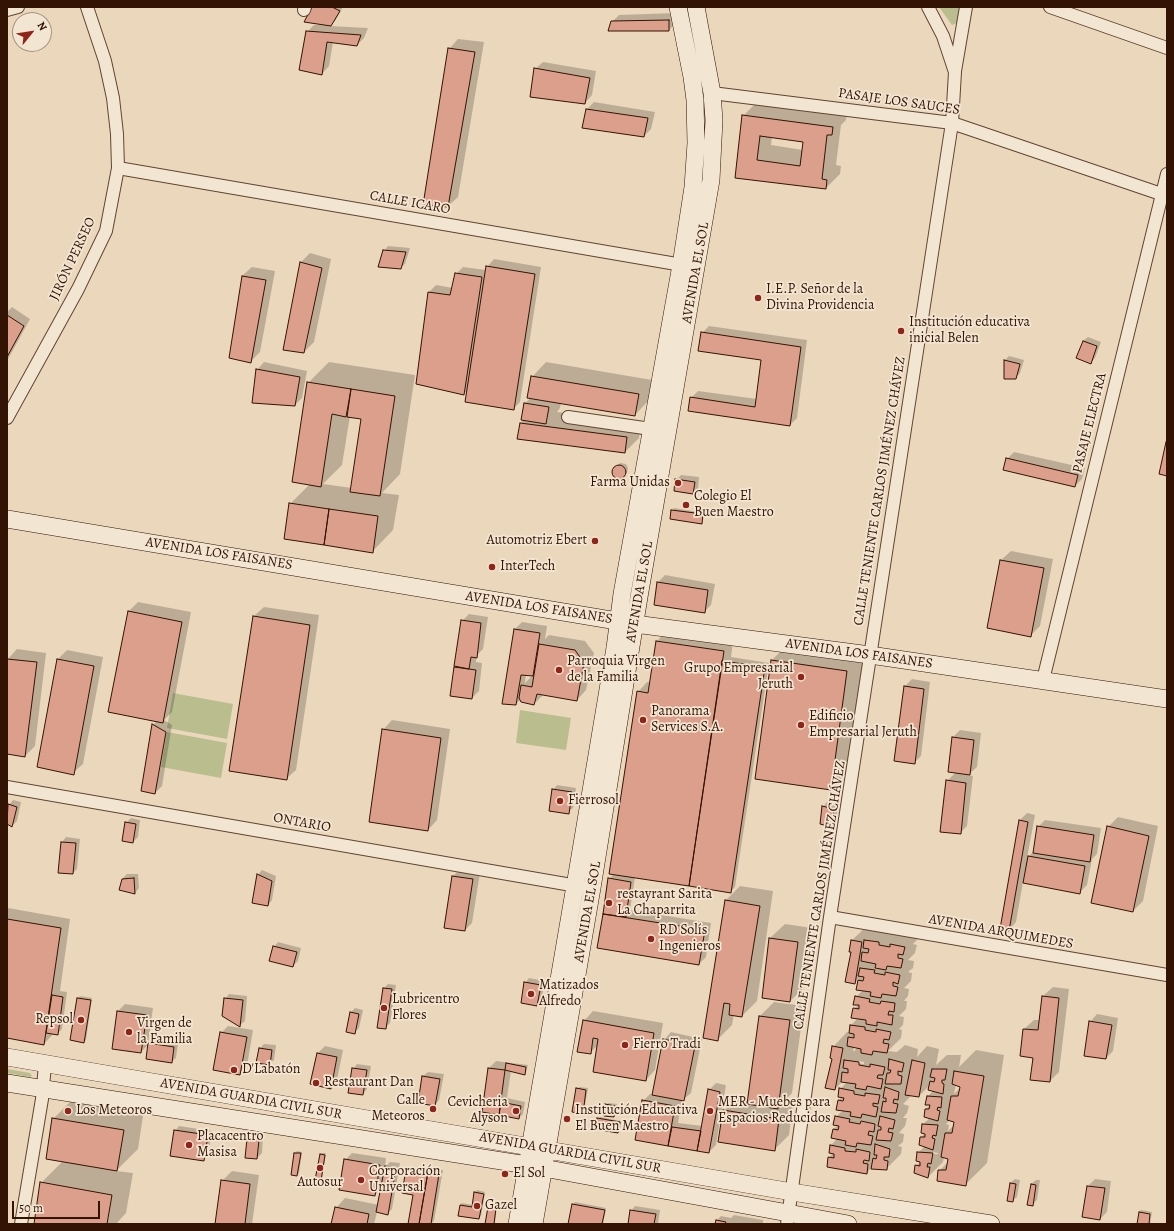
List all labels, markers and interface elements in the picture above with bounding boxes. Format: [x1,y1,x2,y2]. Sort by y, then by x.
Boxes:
north arrow [12,12,52,52]
text: N [33,19,50,33]
street label: PASAJE LOS SAUCES [837,85,961,119]
street label: CALLE ICARO [368,188,452,218]
street label: JIRÓN PERSEO [46,215,100,303]
street label: AVENIDA EL SOL [679,221,713,325]
place label: I.E.P. Señor de la Divina Providencia [766,282,875,314]
marker: I.E.P. Señor de la Divina Providencia [753,293,763,303]
place label: Institución educativa inicial Belen [909,315,1030,348]
marker: Institución educativa inicial Belen [896,326,906,336]
street label: CALLE TENIENTE CARLOS JIMÉNEZ CHÁVEZ [850,355,910,627]
street label: PASAJE ELECTRA [1069,371,1111,475]
place label: Farma Unidas [590,475,670,491]
marker: Farma Unidas [673,478,683,488]
place label: Colegio El Buen Maestro [694,489,774,522]
marker: Colegio El Buen Maestro [681,500,691,510]
place label: Automotriz Ebert [487,533,587,549]
street label: AVENIDA LOS FAISANES [144,534,294,574]
marker: Automotriz Ebert [590,536,600,546]
street label: AVENIDA EL SOL [623,540,657,644]
place label: InterTech [500,559,555,575]
marker: InterTech [487,562,497,572]
street label: AVENIDA LOS FAISANES [464,588,614,628]
street label: AVENIDA LOS FAISANES [784,635,934,673]
place label: Parroquia Virgen de la Familia [567,654,665,686]
place label: Grupo Empresarial Jeruth [684,661,793,694]
marker: Parroquia Virgen de la Familia [554,665,564,675]
marker: Grupo Empresarial Jeruth [796,672,806,682]
place label: Panorama Services S.A. [651,704,724,736]
place label: Edificio Empresarial Jeruth [809,709,917,742]
marker: Panorama Services S.A. [638,715,648,725]
marker: Edificio Empresarial Jeruth [796,720,806,730]
street label: CALLE TENIENTE CARLOS JIMÉNEZ CHÁVEZ [790,759,850,1031]
place label: Fierrosol [568,793,619,809]
marker: Fierrosol [555,796,565,806]
street label: ONTARIO [272,810,332,836]
street label: AVENIDA EL SOL [571,860,605,964]
place label: restayrant Sarita La Chaparrita [617,887,712,920]
marker: restayrant Sarita La Chaparrita [604,898,614,908]
street label: AVENIDA ARQUIMEDES [927,911,1075,953]
place label: RD Solís Ingenieros [659,923,721,956]
marker: RD Solís Ingenieros [646,934,656,944]
place label: Matizados Alfredo [539,978,599,1010]
marker: Matizados Alfredo [526,989,536,999]
place label: Lubricentro Flores [392,992,460,1024]
marker: Lubricentro Flores [379,1003,389,1013]
place label: Repsol [35,1012,73,1028]
marker: Repsol [76,1015,86,1025]
place label: Virgen de la Familia [137,1016,192,1048]
marker: Virgen de la Familia [124,1027,134,1037]
place label: Fierro Tradi [633,1037,701,1053]
marker: Fierro Tradi [620,1040,630,1050]
place label: D'Labatón [242,1062,300,1078]
marker: D'Labatón [229,1065,239,1075]
street label: AVENIDA GUARDIA CIVIL SUR [159,1075,343,1123]
place label: Restaurant Dan [324,1075,414,1091]
marker: Restaurant Dan [311,1078,321,1088]
place label: Calle Meteoros [371,1093,425,1126]
place label: Cevicheria Alyson [448,1095,508,1128]
place label: MER - Muebes para Espacios Reducidos [718,1095,831,1128]
place label: Los Meteoros [76,1103,152,1119]
place label: Institución Educativa El Buen Maestro [575,1103,698,1136]
marker: Calle Meteoros [428,1104,438,1114]
marker: Los Meteoros [63,1106,73,1116]
marker: Cevicheria Alyson [511,1106,521,1116]
marker: MER - Muebes para Espacios Reducidos [705,1106,715,1116]
marker: Institución Educativa El Buen Maestro [562,1114,572,1124]
place label: Placacentro Masisa [197,1129,263,1162]
street label: AVENIDA GUARDIA CIVIL SUR [478,1129,662,1177]
marker: Placacentro Masisa [184,1140,194,1150]
marker: Autosur [315,1163,325,1173]
place label: Corporación Universal [369,1164,440,1196]
place label: El Sol [513,1166,545,1182]
marker: El Sol [500,1169,510,1179]
place label: Autosur [297,1175,343,1191]
marker: Corporación Universal [356,1175,366,1185]
scale bar [14,1193,102,1219]
place label: Gazel [485,1198,517,1214]
text: 50 m [19,1200,43,1216]
marker: Gazel [472,1201,482,1211]

